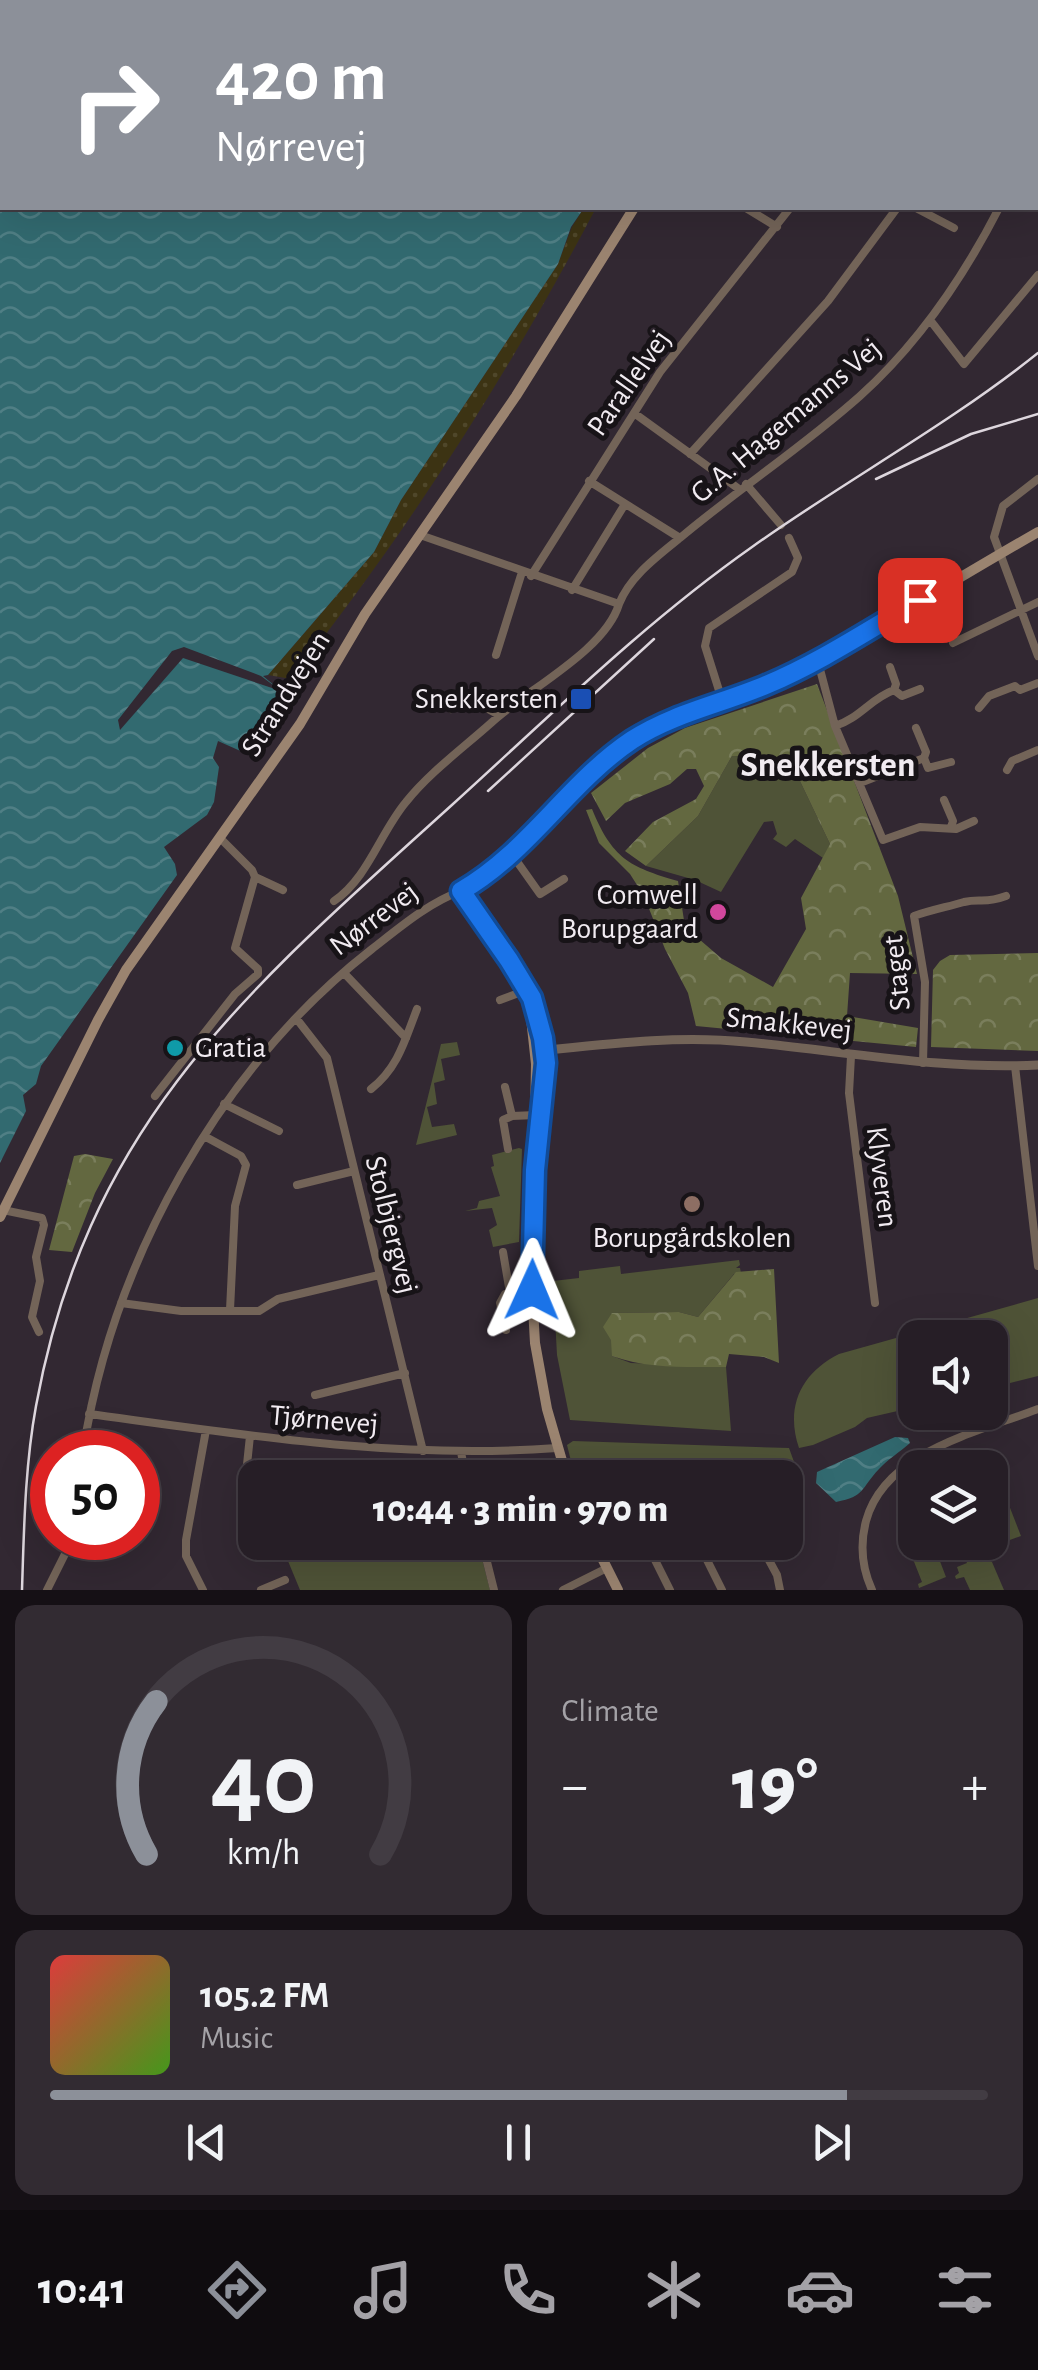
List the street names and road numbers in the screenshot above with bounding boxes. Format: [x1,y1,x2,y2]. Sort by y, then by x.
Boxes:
street label: Parallelvej [582,325,676,441]
street label: G.A. Hagemanns Vej [685,333,887,509]
street label: Strandvejen [236,626,336,762]
street label: Nørrevej [324,876,424,962]
street label: Staget [878,933,916,1012]
street label: Smakkevej [725,1002,853,1046]
street label: Klyveren [861,1125,903,1229]
street label: Stolbjergvej [359,1153,423,1297]
street label: Tjørnevej [268,1400,380,1440]

